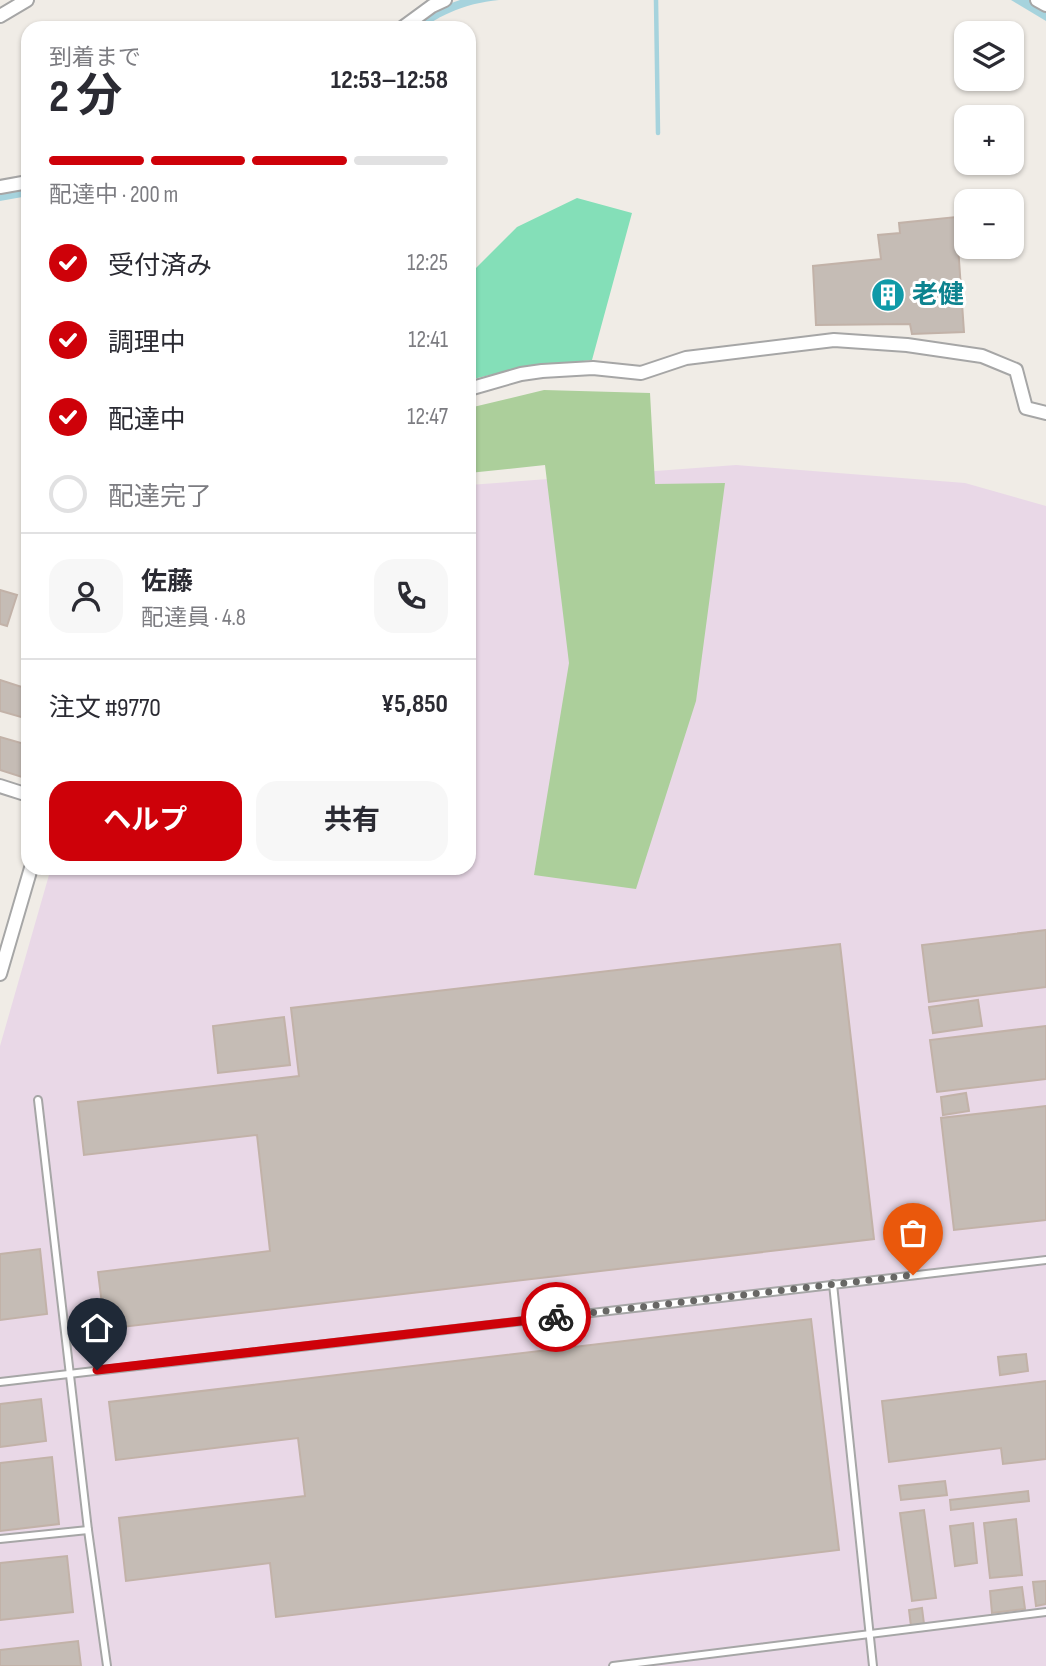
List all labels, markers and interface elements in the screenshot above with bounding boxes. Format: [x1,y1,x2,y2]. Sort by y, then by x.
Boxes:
map controls [954,21,1024,259]
button: layers [954,21,1024,91]
text: 到着まで [49,44,141,72]
text: 12:53–12:58 [331,65,448,96]
text: 2 分 [49,70,122,125]
button: + [954,105,1024,175]
text: 配達中 · 200 m [49,181,178,209]
button: − [954,189,1024,259]
icon: check [49,244,87,282]
text: 12:25 [407,249,448,277]
text: 受付済み [108,251,212,282]
building icon: 老健 [869,276,907,314]
place label: 老健 [912,280,964,311]
icon: check [49,321,87,359]
text: 12:41 [408,326,448,354]
text: 調理中 [108,328,186,359]
icon: check [49,398,87,436]
text: 12:47 [407,403,448,431]
text: 配達中 [108,405,186,436]
text: 配達完了 [108,482,212,513]
button: person [49,559,123,633]
button: phone [374,559,448,633]
text: 佐藤 [141,567,193,598]
text: 配達員 · 4.8 [141,604,246,632]
text: ¥5,850 [381,689,448,720]
text: 注文 #9770 [49,693,161,724]
button: ヘルプ [49,781,242,861]
button: 共有 [256,781,448,861]
pin [883,1203,943,1275]
icon: bag [894,1214,932,1252]
courier [521,1282,591,1352]
pin [67,1298,127,1370]
icon: bike [537,1298,575,1336]
icon: home [78,1309,116,1347]

